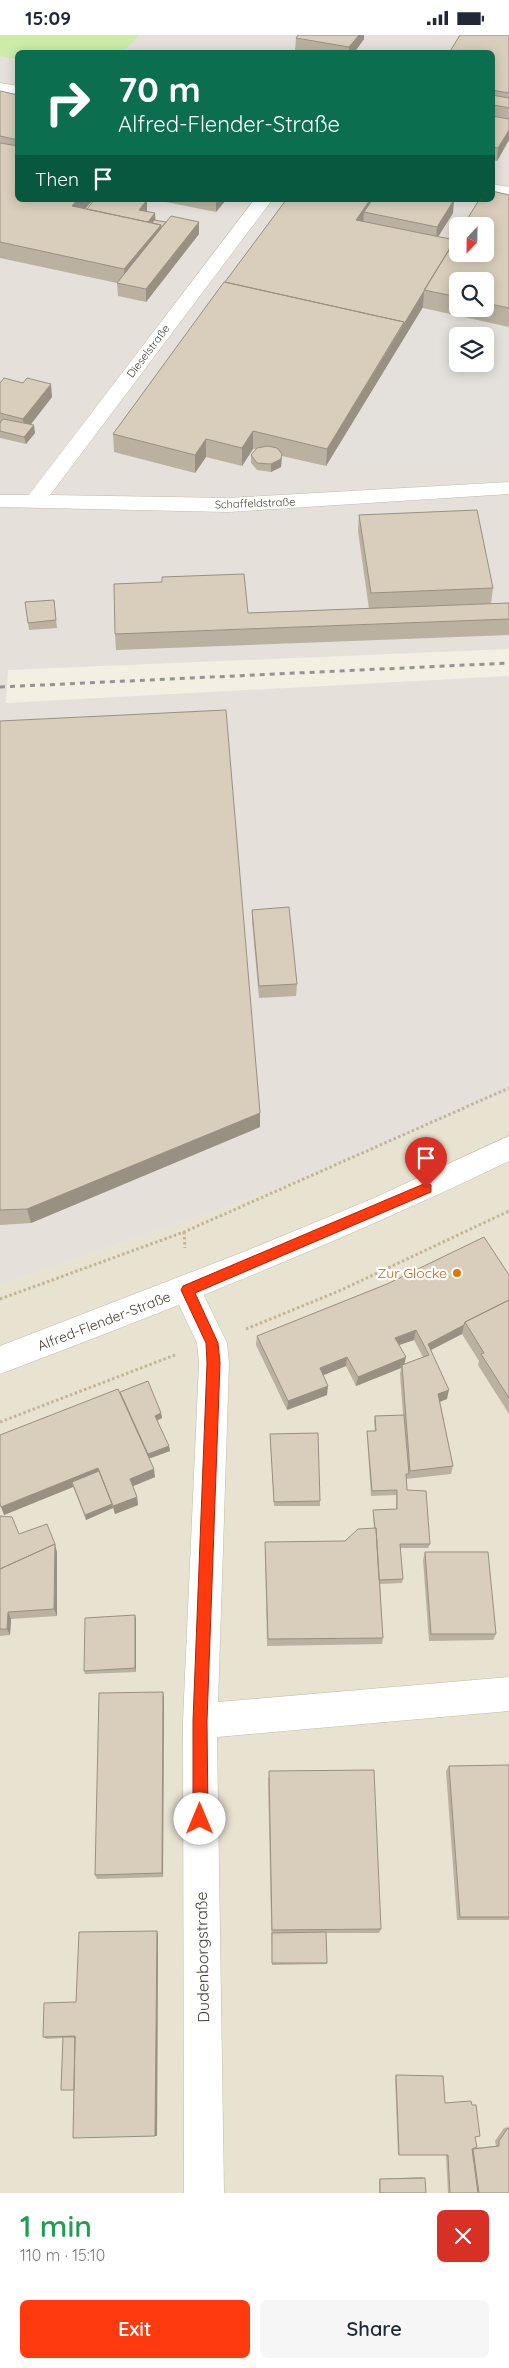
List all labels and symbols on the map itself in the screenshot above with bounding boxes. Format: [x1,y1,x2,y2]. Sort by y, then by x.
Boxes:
north arrow [449,217,494,263]
street label: Dieselstraße [123,322,173,380]
street label: Schaffeldstraße [214,495,296,511]
pin [405,1137,447,1188]
place label: Zur Glocke [377,1264,447,1282]
marker: Zur Glocke [451,1267,463,1279]
street label: Alfred-Flender-Straße [35,1287,173,1355]
position arrow [173,1792,225,1844]
street label: Dudenborgstraße [191,1891,213,2023]

